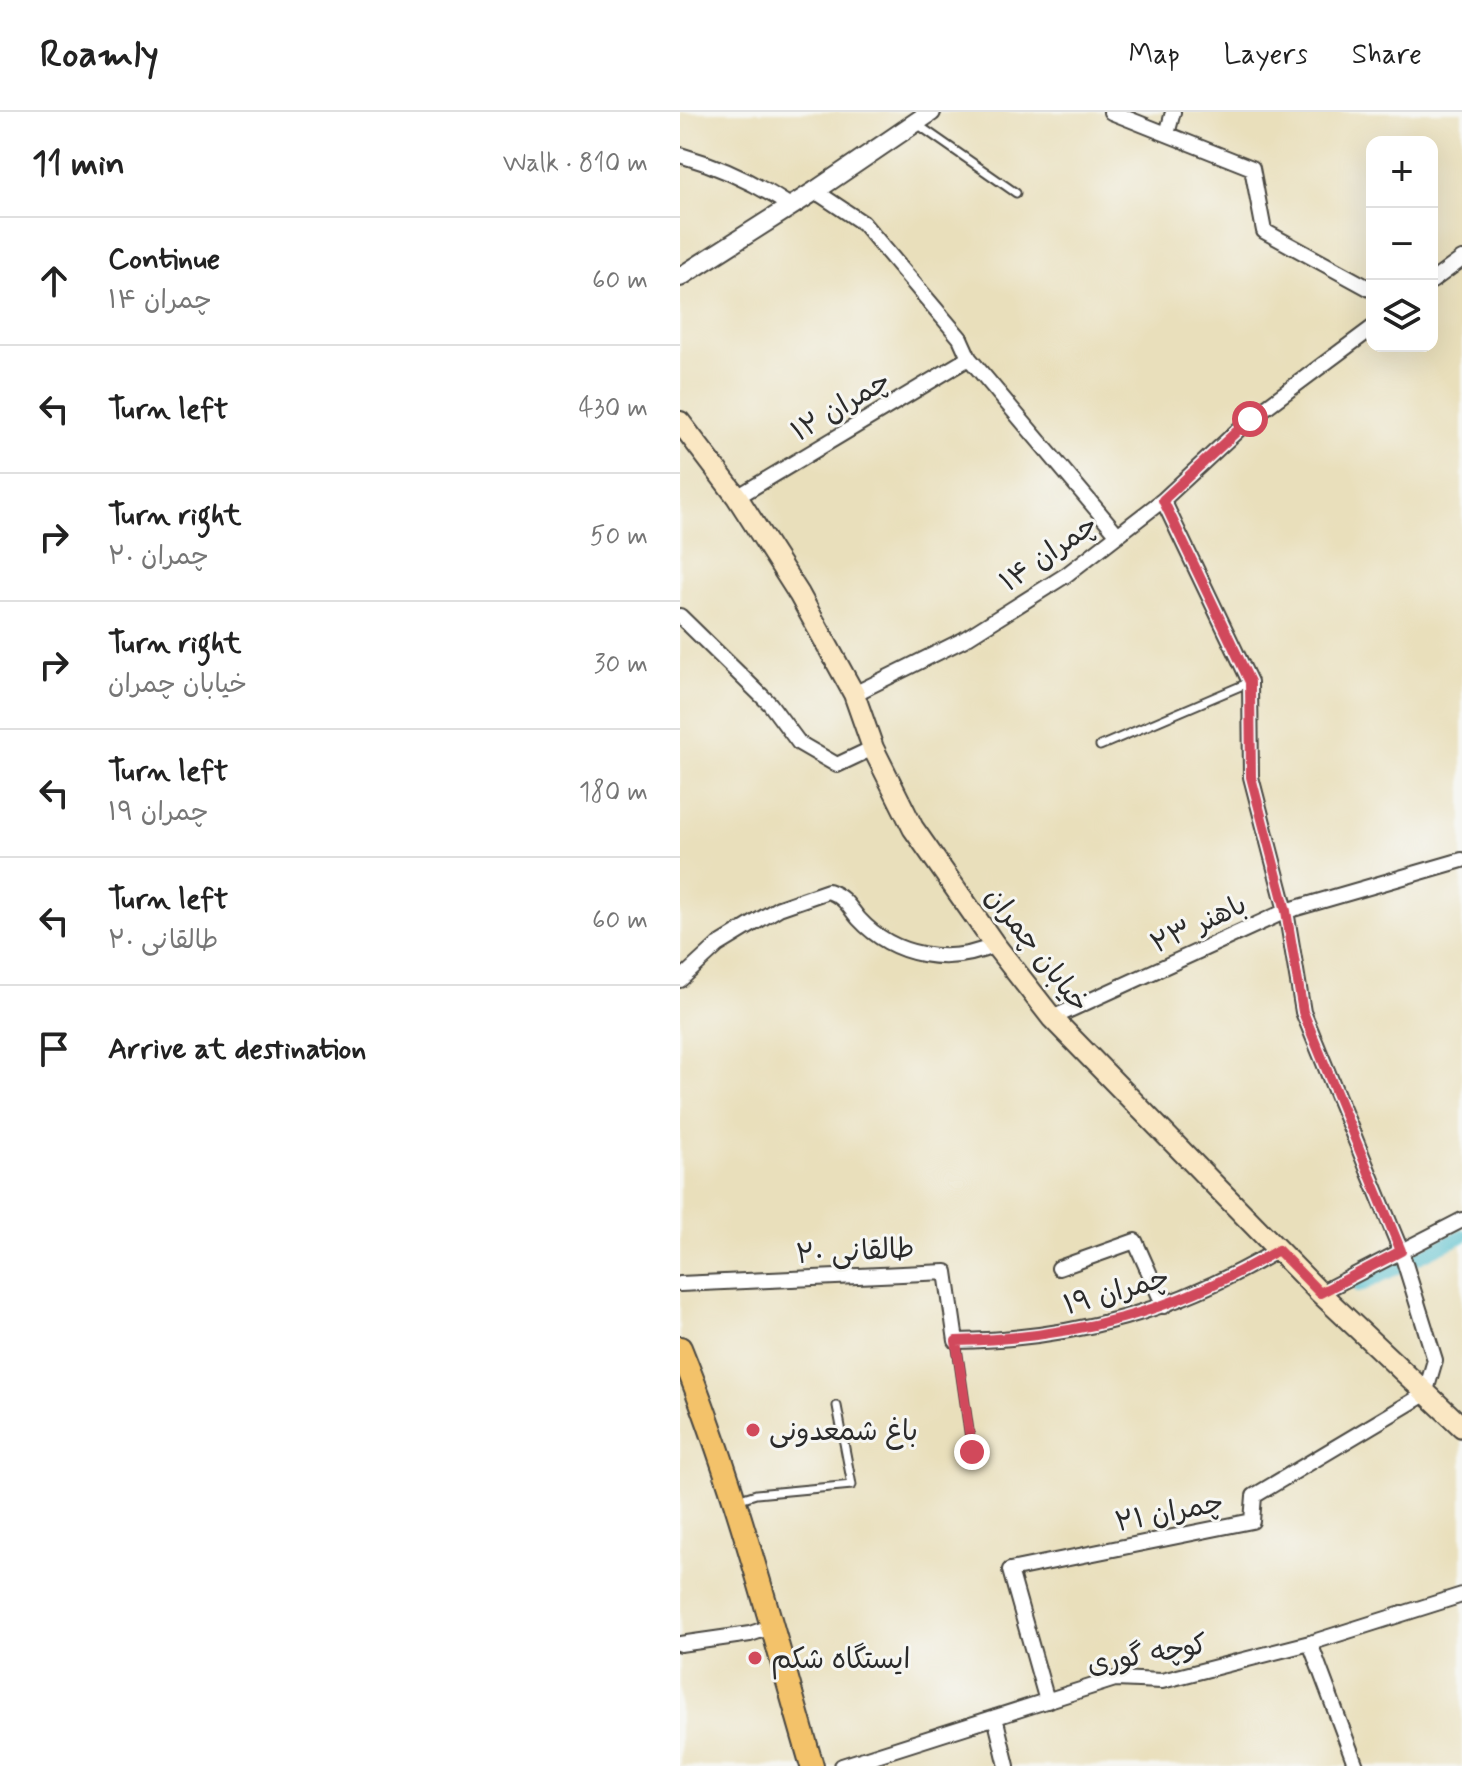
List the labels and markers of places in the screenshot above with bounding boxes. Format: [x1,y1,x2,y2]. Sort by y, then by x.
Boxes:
place label: باغ شمعدونی [769,1414,918,1451]
marker: باغ شمعدونی [744,1421,762,1439]
place label: ایستگاه شکم [771,1642,910,1680]
marker: ایستگاه شکم [746,1649,764,1667]

